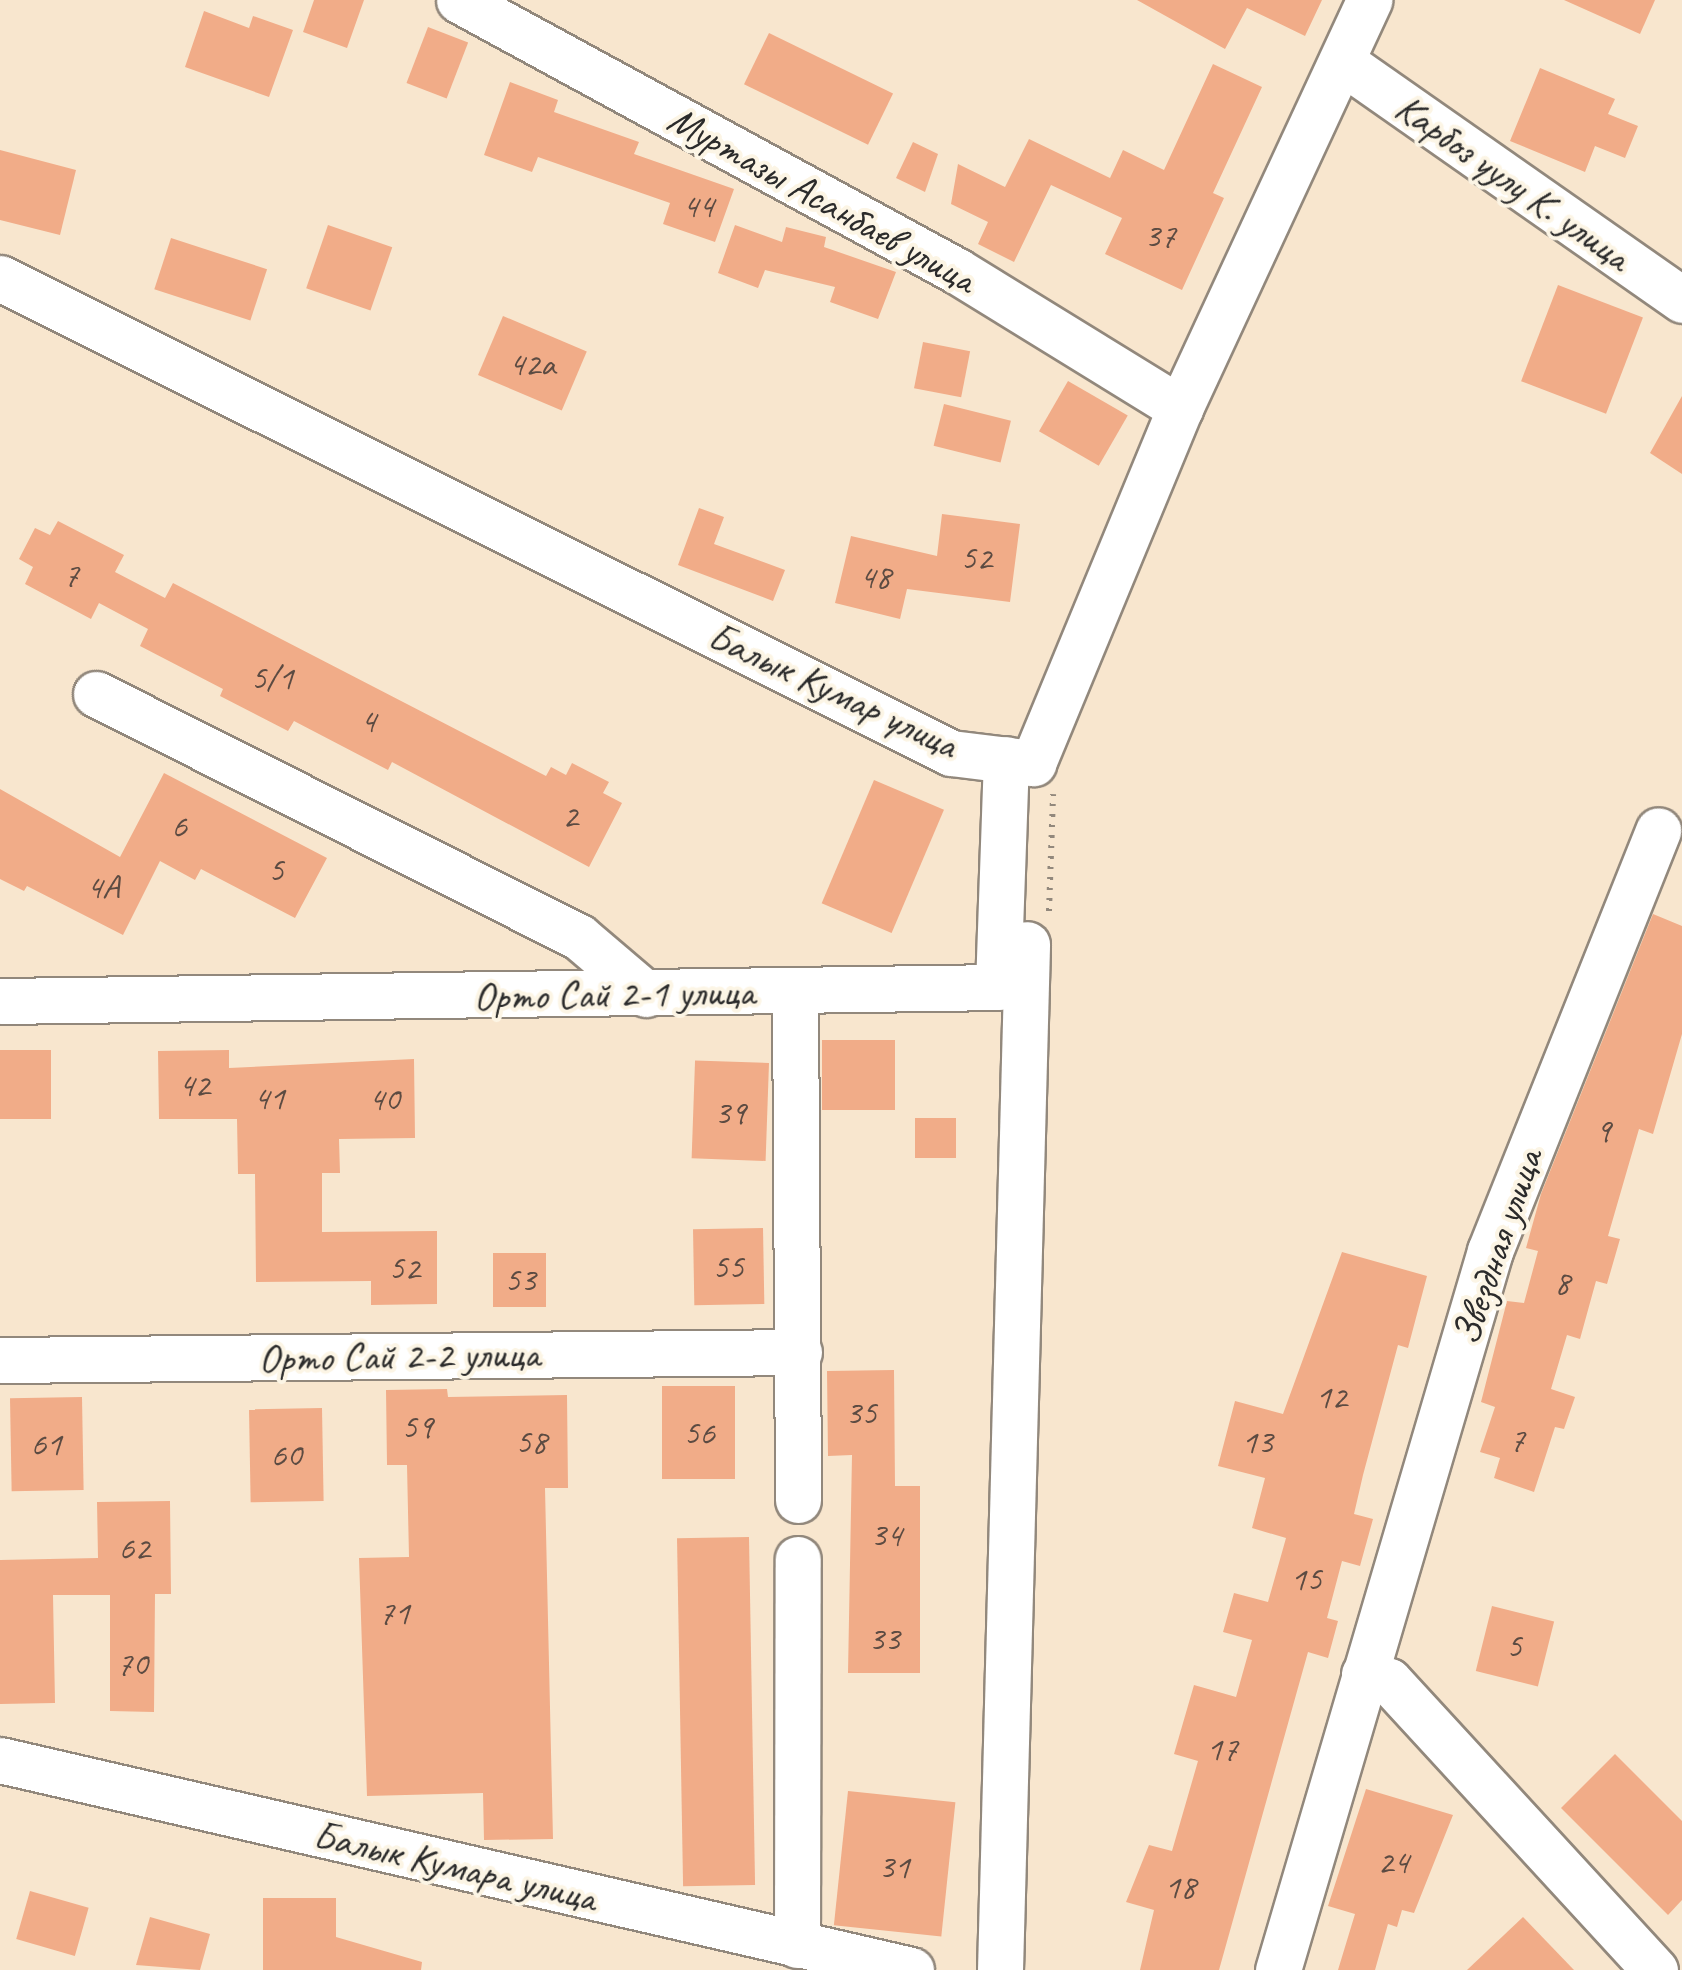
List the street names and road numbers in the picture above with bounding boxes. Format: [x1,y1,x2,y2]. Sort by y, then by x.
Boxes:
street label: Карбоз уулу К. улица [1386,83,1640,281]
street label: Муртазы Асанбаев улица [659,94,985,304]
street label: Балык Кумар улица [701,611,965,769]
street label: Орто Сай 2-1 улица [472,968,756,1020]
street label: Звездная улица [1441,1142,1553,1352]
street label: Орто Сай 2-2 улица [257,1330,541,1382]
street label: Балык Кумара улица [310,1810,600,1922]

